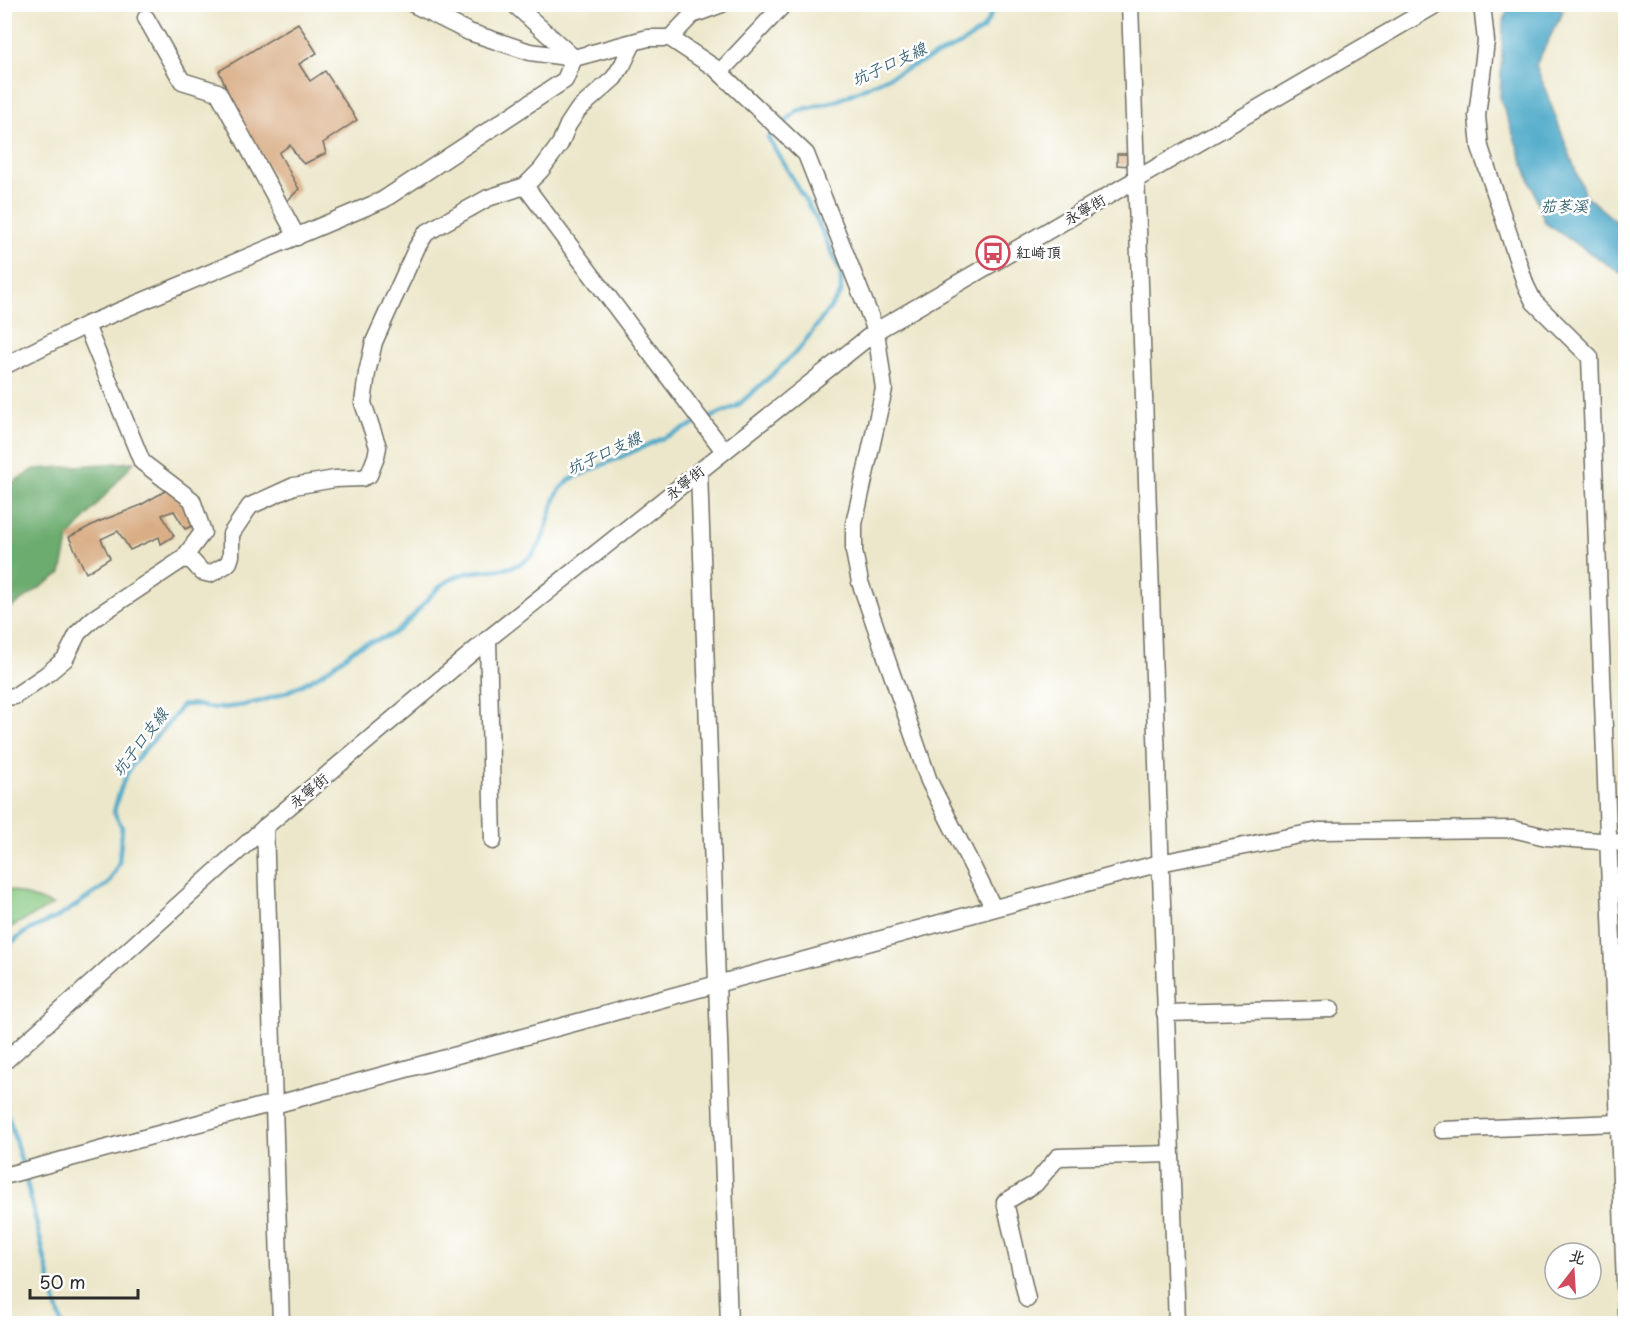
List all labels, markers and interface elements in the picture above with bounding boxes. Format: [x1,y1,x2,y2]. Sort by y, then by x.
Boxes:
water label: 坑子口支線 [847,35,931,91]
street label: 永寧街 [1059,187,1109,230]
water label: 茄苳溪 [1540,193,1589,217]
bus stop icon: 紅崎頂 [975,235,1011,271]
place label: 紅崎頂 [1016,240,1061,263]
water label: 坑子口支線 [562,424,646,480]
street label: 永寧街 [659,459,709,505]
water label: 坑子口支線 [106,701,173,781]
street label: 永寧街 [283,767,333,813]
north arrow [1543,1241,1603,1301]
text: 北 [1567,1242,1589,1270]
scale bar [30,1262,138,1300]
text: 50 m [39,1268,86,1295]

